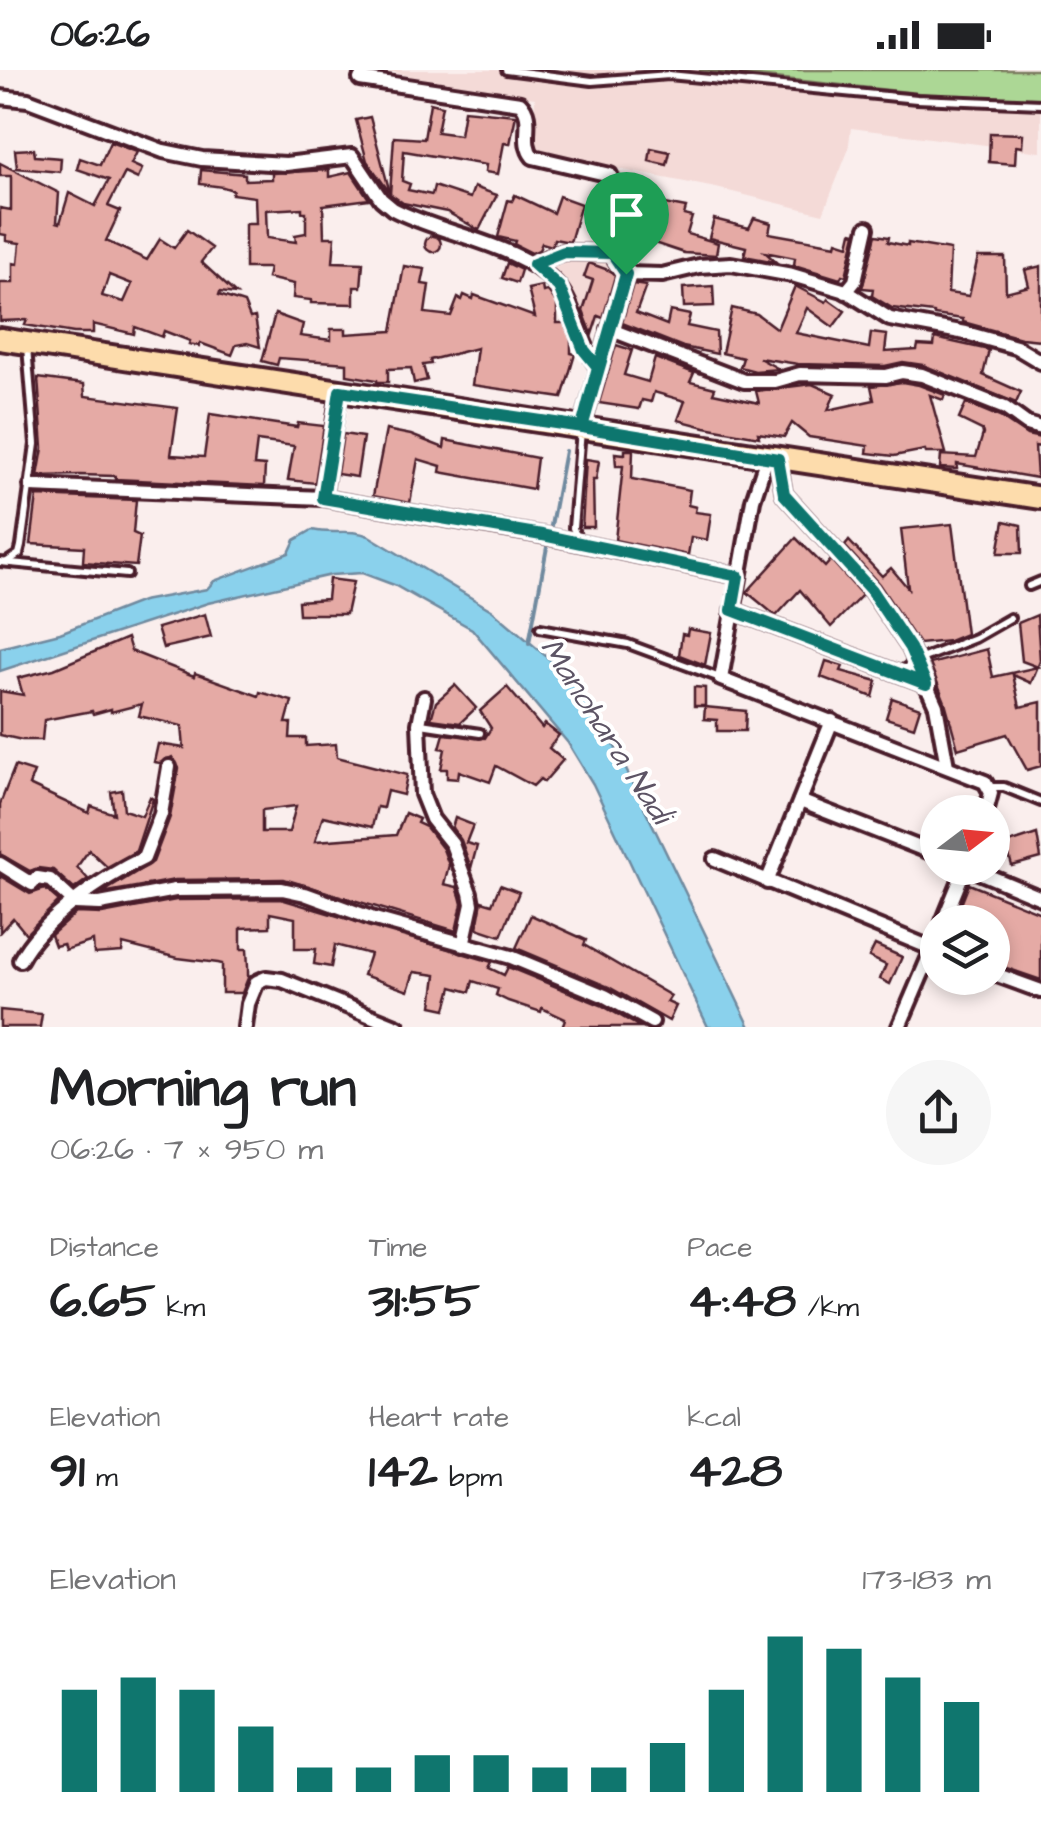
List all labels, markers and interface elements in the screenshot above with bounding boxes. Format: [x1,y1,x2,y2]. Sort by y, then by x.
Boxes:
text: 06:26 [50,9,150,61]
pin [584,172,669,275]
icon: arrive [599,187,654,242]
water label: Manohara Nadi [529,629,685,836]
north arrow [920,795,1010,885]
map controls [920,795,1010,995]
button: layers [920,905,1010,995]
text: Morning run [50,1051,356,1127]
button: share [886,1060,991,1165]
text: 06:26 · 7 × 950 m [50,1127,323,1172]
text: Distance [50,1228,159,1267]
text: Time [369,1228,427,1267]
text: Pace [687,1228,752,1267]
text: 6.65 [50,1267,155,1336]
text: 31:55 [369,1267,480,1336]
text: 4:48 [687,1267,796,1336]
text: km [155,1288,205,1327]
text: /km [796,1288,859,1327]
text: Elevation [50,1398,160,1437]
text: Heart rate [369,1398,509,1437]
text: kcal [687,1398,741,1437]
text: 91 [50,1437,85,1506]
text: 142 [369,1437,438,1506]
text: 428 [687,1437,782,1506]
text: m [85,1458,118,1497]
text: bpm [438,1458,502,1497]
text: Elevation [50,1557,176,1602]
text: 173–183 m [862,1557,991,1602]

